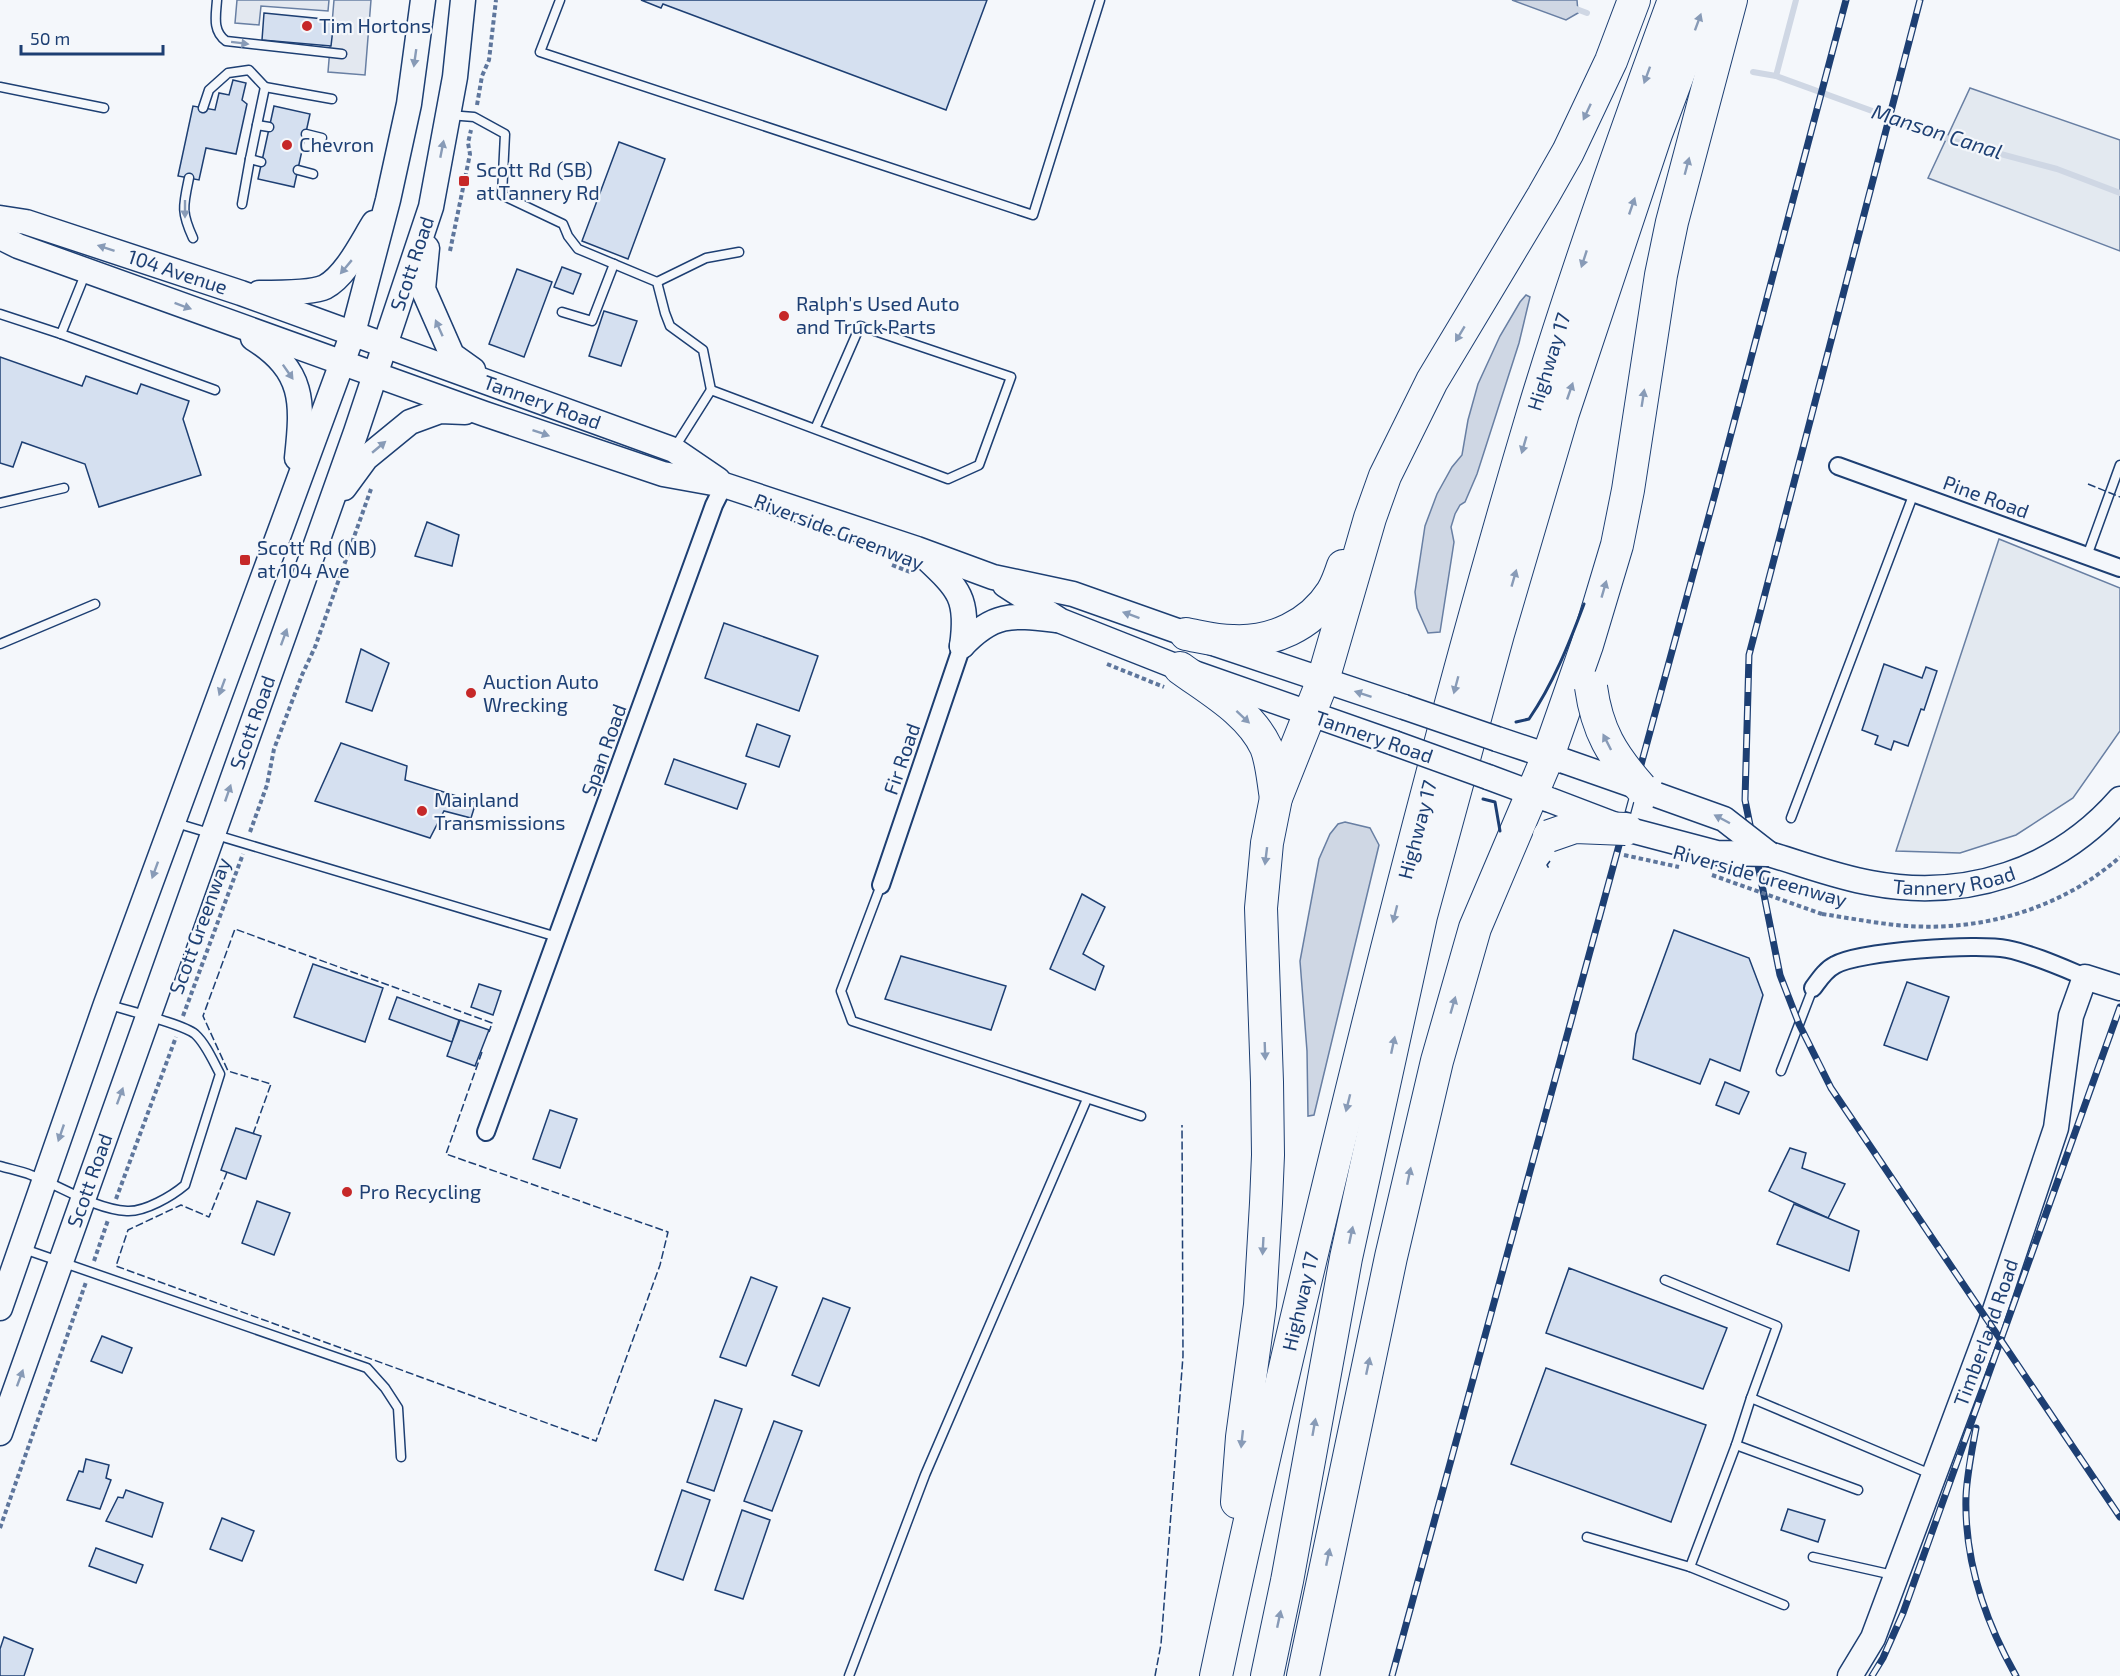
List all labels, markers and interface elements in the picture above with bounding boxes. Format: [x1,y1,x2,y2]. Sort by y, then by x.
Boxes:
place label: Tim Hortons [319,13,431,37]
one-way arrow [1693,13,1703,31]
scale bar [21,18,164,56]
marker: Tim Hortons [300,19,314,33]
text: 50 m [30,27,70,49]
one-way arrow [230,38,249,48]
one-way arrow [410,49,420,68]
one-way arrow [1641,66,1651,84]
water label: Manson Canal [1869,98,2006,163]
one-way arrow [1582,104,1592,121]
place label: Chevron [299,132,374,156]
marker: Chevron [280,138,294,152]
one-way arrow [438,140,447,159]
place label: Scott Rd (SB) at Tannery Rd [476,157,600,204]
one-way arrow [1683,157,1692,175]
marker: Scott Rd (SB) at Tannery Rd [457,174,471,188]
one-way arrow [1628,197,1638,215]
one-way arrow [180,200,190,219]
street label: Scott Road [384,213,438,314]
one-way arrow [97,243,115,252]
street label: 104 Avenue [125,244,231,299]
one-way arrow [1579,250,1588,268]
one-way arrow [339,259,352,275]
place label: Ralph's Used Auto and Truck Parts [796,291,960,338]
one-way arrow [174,301,192,311]
marker: Ralph's Used Auto and Truck Parts [777,309,791,323]
street label: Highway 17 [1521,310,1575,413]
one-way arrow [434,318,444,336]
one-way arrow [1455,326,1466,342]
one-way arrow [282,363,294,379]
street label: Tannery Road [480,369,605,434]
one-way arrow [1566,382,1575,400]
one-way arrow [1638,388,1647,407]
one-way arrow [532,428,550,438]
one-way arrow [1519,436,1528,454]
one-way arrow [371,441,386,454]
street label: Pine Road [1940,469,2033,523]
street label: Riverside Greenway [751,488,928,575]
place label: Scott Rd (NB) at 104 Ave [257,535,377,582]
marker: Scott Rd (NB) at 104 Ave [238,553,252,567]
one-way arrow [1510,569,1519,587]
one-way arrow [1600,580,1610,598]
one-way arrow [1122,609,1140,619]
one-way arrow [279,628,289,646]
place label: Auction Auto Wrecking [483,669,599,716]
street label: Scott Road [224,672,279,772]
one-way arrow [1450,676,1460,694]
one-way arrow [216,678,226,696]
marker: Auction Auto Wrecking [464,686,478,700]
one-way arrow [1354,688,1372,698]
street label: Span Road [575,700,631,799]
street label: Tannery Road [1312,705,1437,767]
one-way arrow [1235,710,1250,723]
street label: Fir Road [878,720,924,798]
one-way arrow [1602,733,1612,750]
street label: Highway 17 [1392,777,1441,882]
one-way arrow [224,784,234,802]
place label: Mainland Transmissions [434,787,565,834]
marker: Mainland Transmissions [415,804,429,818]
one-way arrow [1713,815,1731,825]
street label: Riverside Greenway [1671,839,1850,911]
one-way arrow [1261,847,1270,866]
street label: Scott Greenway [163,854,235,997]
street label: Tannery Road [1892,860,2018,899]
one-way arrow [150,861,159,879]
one-way arrow [1390,905,1400,923]
one-way arrow [1449,996,1458,1014]
one-way arrow [1388,1036,1398,1054]
one-way arrow [1261,1041,1270,1060]
one-way arrow [116,1087,126,1105]
one-way arrow [1343,1094,1353,1112]
one-way arrow [56,1124,66,1142]
street label: Scott Road [61,1130,117,1230]
one-way arrow [1404,1166,1414,1185]
place label: Pro Recycling [359,1179,481,1203]
marker: Pro Recycling [340,1185,354,1199]
one-way arrow [1347,1226,1356,1245]
one-way arrow [1259,1236,1268,1255]
street label: Highway 17 [1276,1249,1323,1353]
street label: Timberland Road [1948,1256,2022,1409]
one-way arrow [1364,1357,1373,1376]
one-way arrow [15,1369,25,1387]
one-way arrow [1309,1417,1318,1436]
one-way arrow [1237,1430,1247,1449]
one-way arrow [1324,1547,1333,1566]
one-way arrow [1275,1609,1284,1628]

